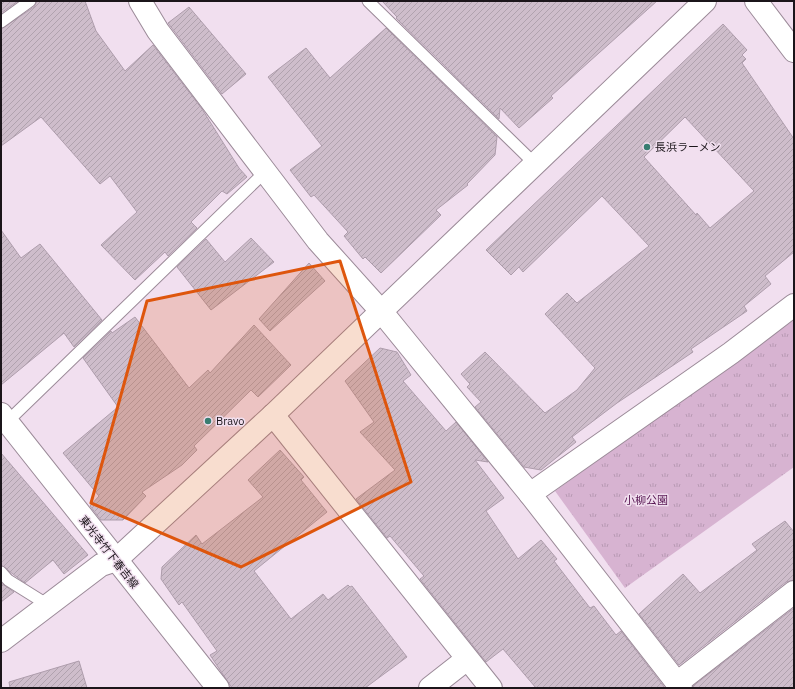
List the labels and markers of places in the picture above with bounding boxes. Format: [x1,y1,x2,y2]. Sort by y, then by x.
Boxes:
place label: 長浜ラーメン [655,140,721,154]
marker: 長浜ラーメン [642,142,652,152]
place label: Bravo [216,414,244,428]
marker: Bravo [203,416,213,426]

